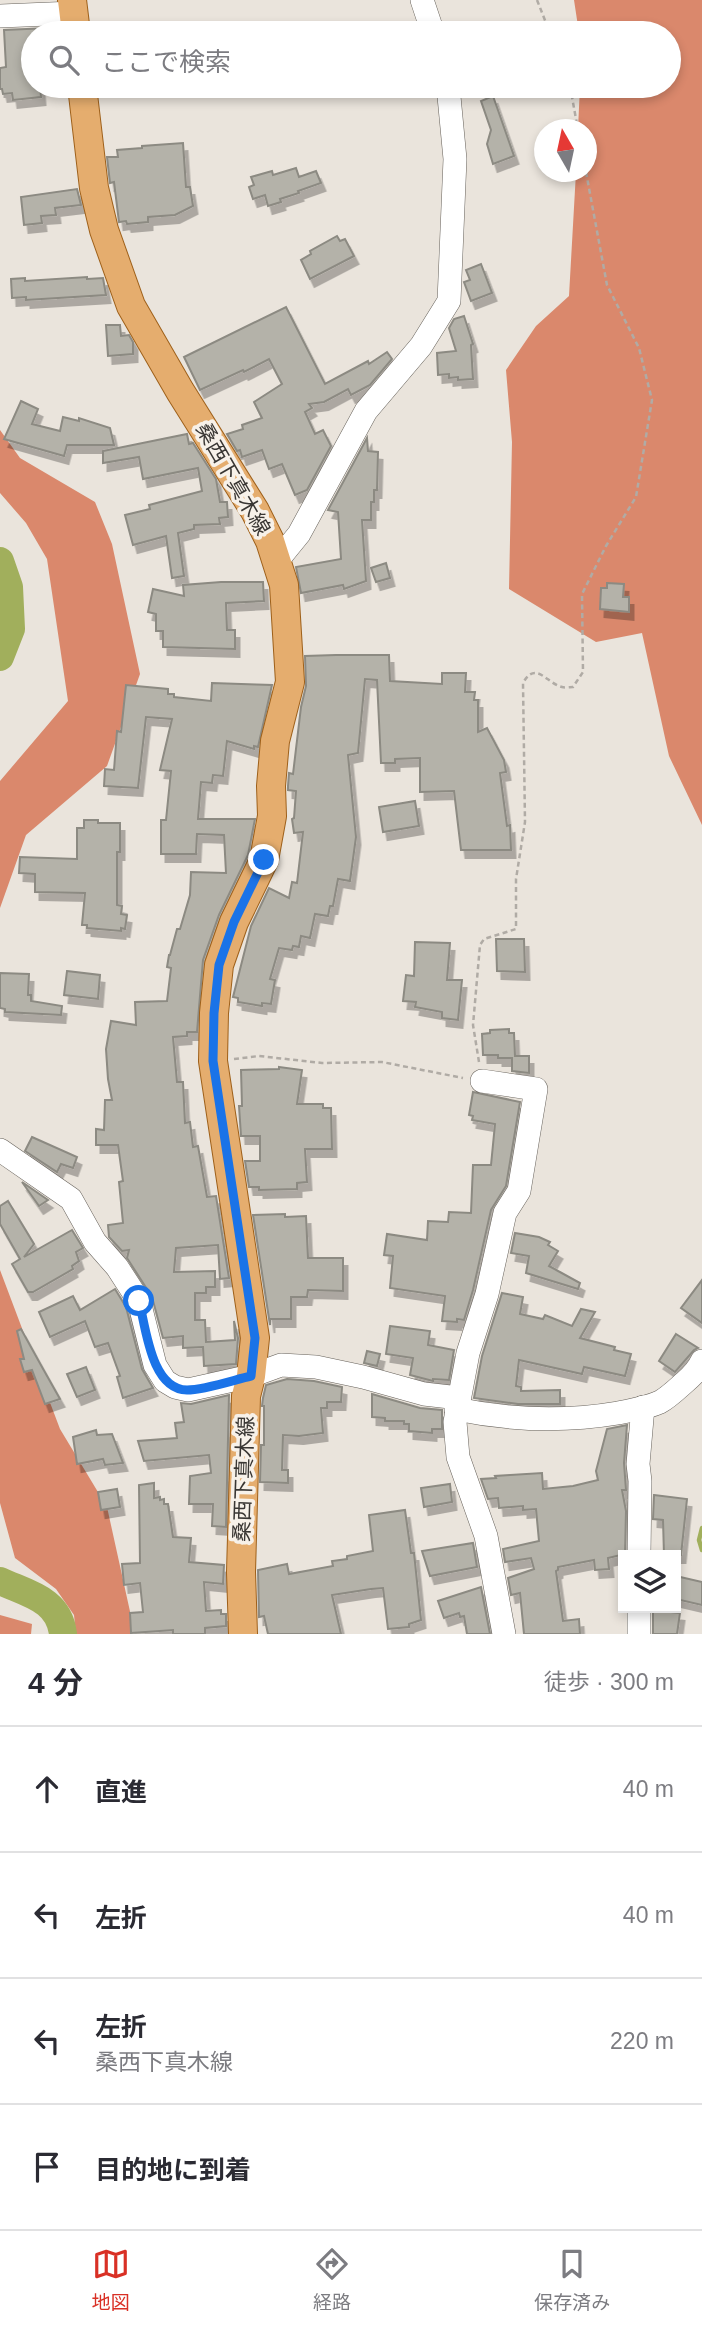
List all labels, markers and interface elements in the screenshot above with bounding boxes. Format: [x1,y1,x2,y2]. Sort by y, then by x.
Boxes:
search box [21,21,681,98]
icon: search [45,41,83,79]
text: ここで検索 [101,47,231,77]
north arrow [534,119,597,182]
street label: 桑西下真木線 [192,418,275,539]
route end [248,844,279,875]
route start [123,1285,154,1316]
street label: 桑西下真木線 [230,1416,257,1542]
map controls [618,1550,681,1613]
button: layers [618,1550,681,1613]
text: 4 分 [28,1666,83,1699]
text: 徒歩 · 300 m [544,1669,674,1695]
icon: ahead [28,1770,66,1808]
text: 40 m [623,1776,674,1802]
text: 直進 [95,1777,147,1807]
icon: left [28,1896,66,1934]
text: 40 m [623,1902,674,1928]
text: 左折 [95,1903,147,1933]
text: 左折 [95,2012,147,2042]
icon: left [28,2022,66,2060]
text: 220 m [610,2028,674,2054]
text: 桑西下真木線 [95,2049,233,2075]
icon: arrive [28,2148,66,2186]
text: 目的地に到着 [95,2155,251,2185]
tab: 地図 [92,2245,130,2314]
tab: 経路 [313,2245,351,2314]
tab: 保存済み [534,2245,610,2314]

